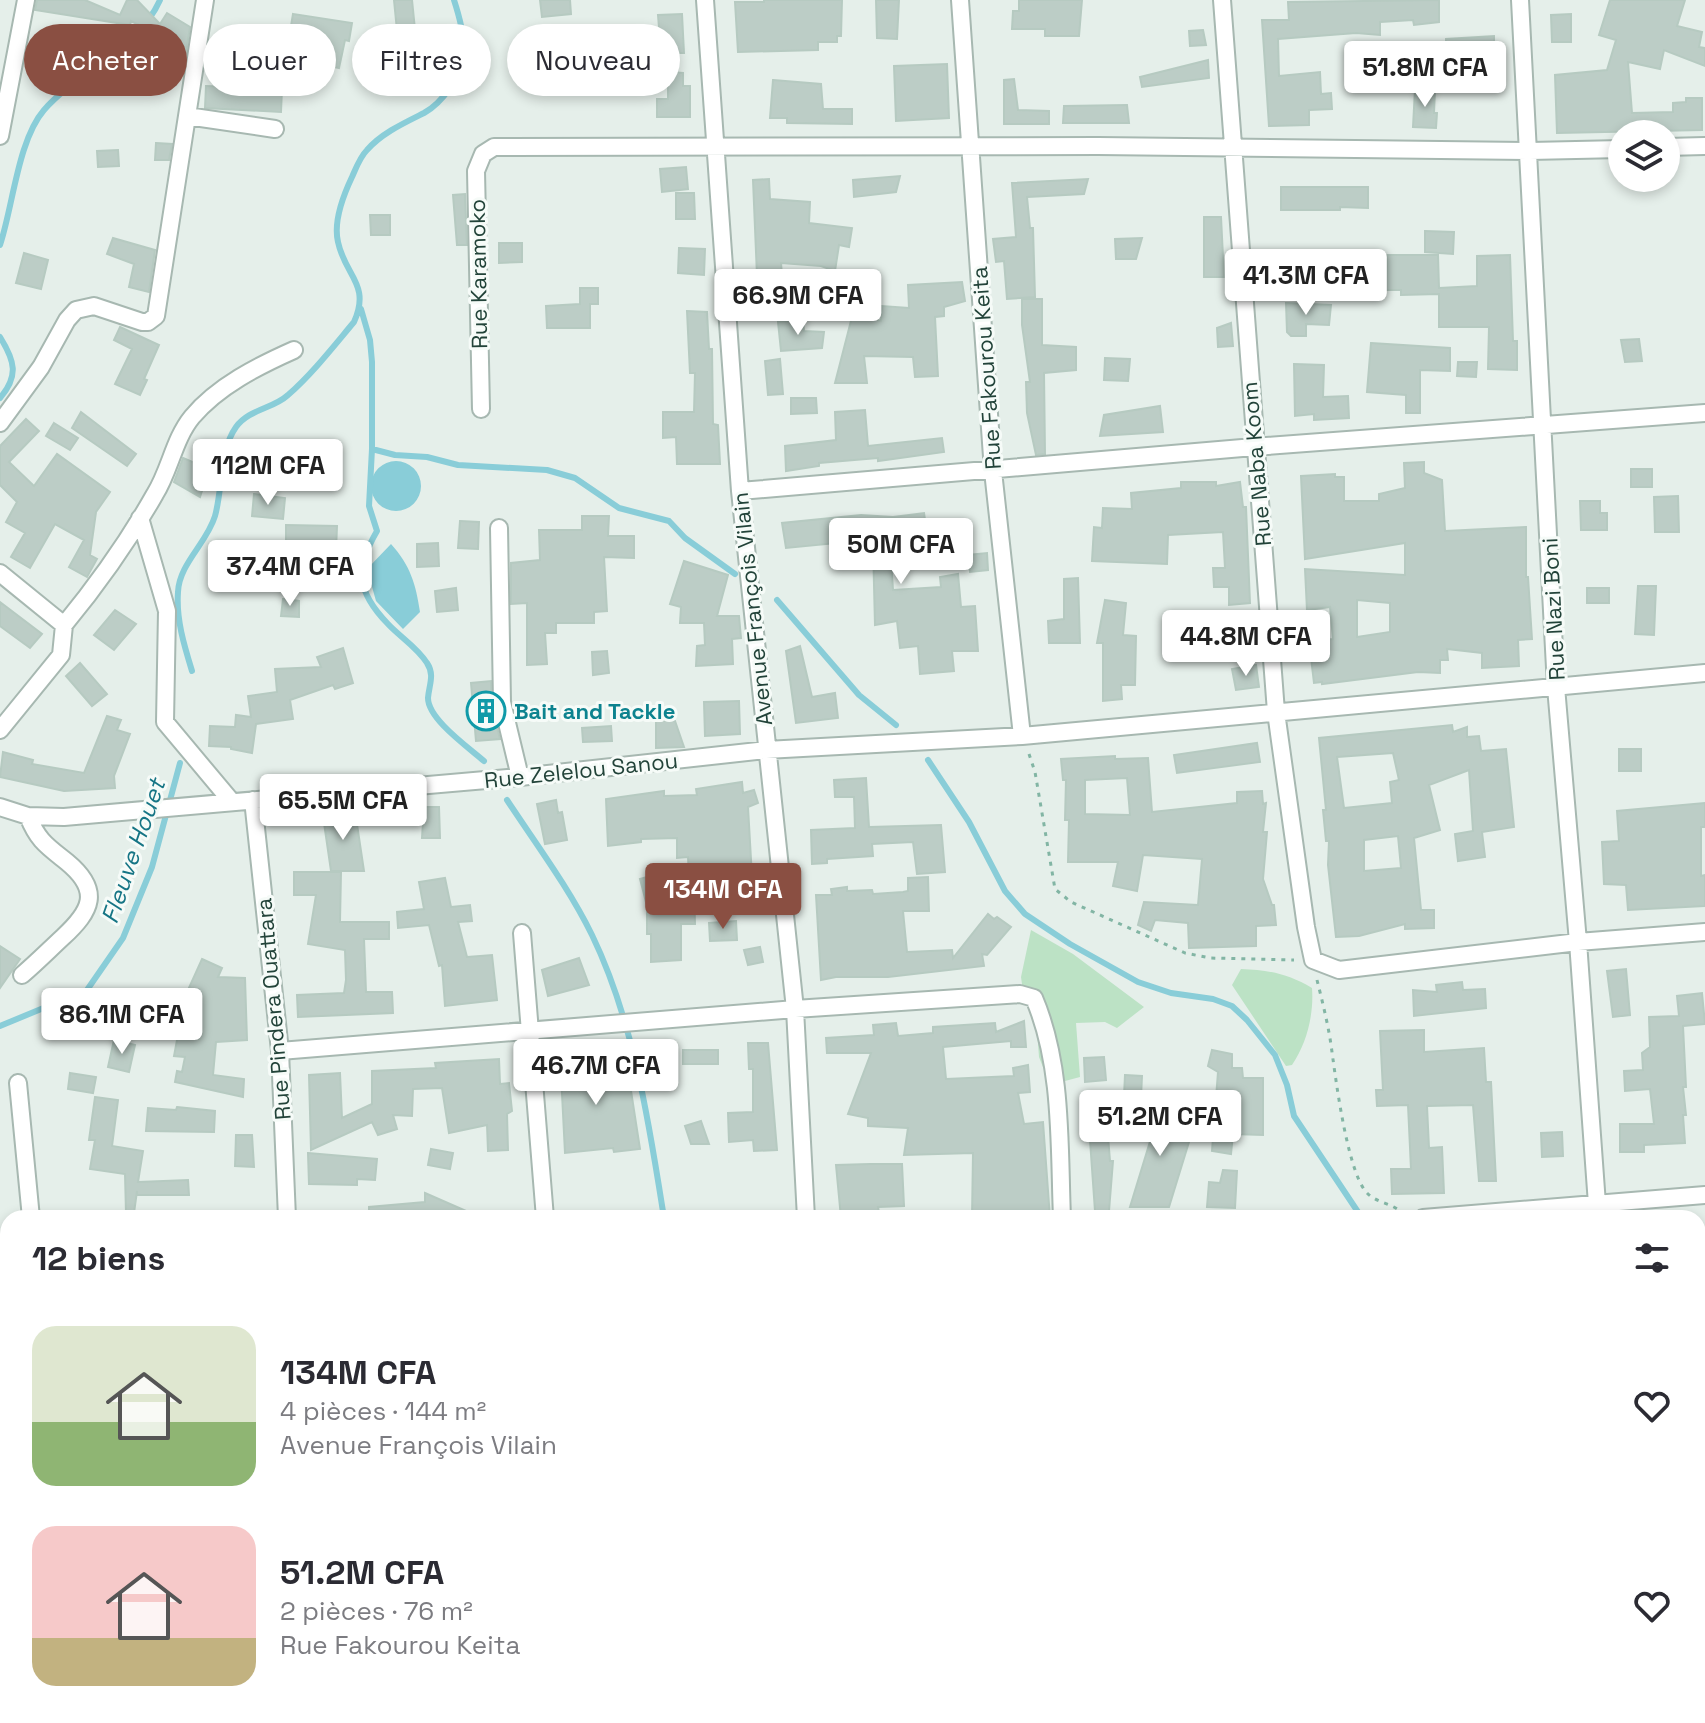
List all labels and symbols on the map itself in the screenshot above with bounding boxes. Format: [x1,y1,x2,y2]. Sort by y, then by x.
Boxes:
pin: 51.8M CFA [1333,41,1517,109]
street label: Rue Karamoko [463,199,493,349]
pin: 41.3M CFA [1214,249,1398,317]
street label: Rue Fakourou Keita [965,265,1007,470]
pin: 66.9M CFA [706,269,890,337]
street label: Rue Naba Koom [1235,381,1277,547]
pin: 112M CFA [185,439,351,507]
street label: Avenue François Vilain [726,491,778,727]
pin: 50M CFA [827,518,975,586]
street label: Rue Nazi Boni [1535,537,1571,681]
pin: 37.4M CFA [198,540,382,608]
pin: 44.8M CFA [1154,610,1338,678]
building icon: Bait and Tackle [465,690,507,732]
place label: Bait and Tackle [514,697,675,725]
street label: Rue Zelelou Sanou [483,746,679,794]
water label: Fleuve Houet [94,773,173,927]
pin: 65.5M CFA [251,774,435,842]
pin: 134M CFA [640,863,806,931]
street label: Rue Pindera Ouattara [249,896,297,1121]
pin: 86.1M CFA [30,988,214,1056]
pin: 46.7M CFA [504,1039,688,1107]
pin: 51.2M CFA [1068,1090,1252,1158]

